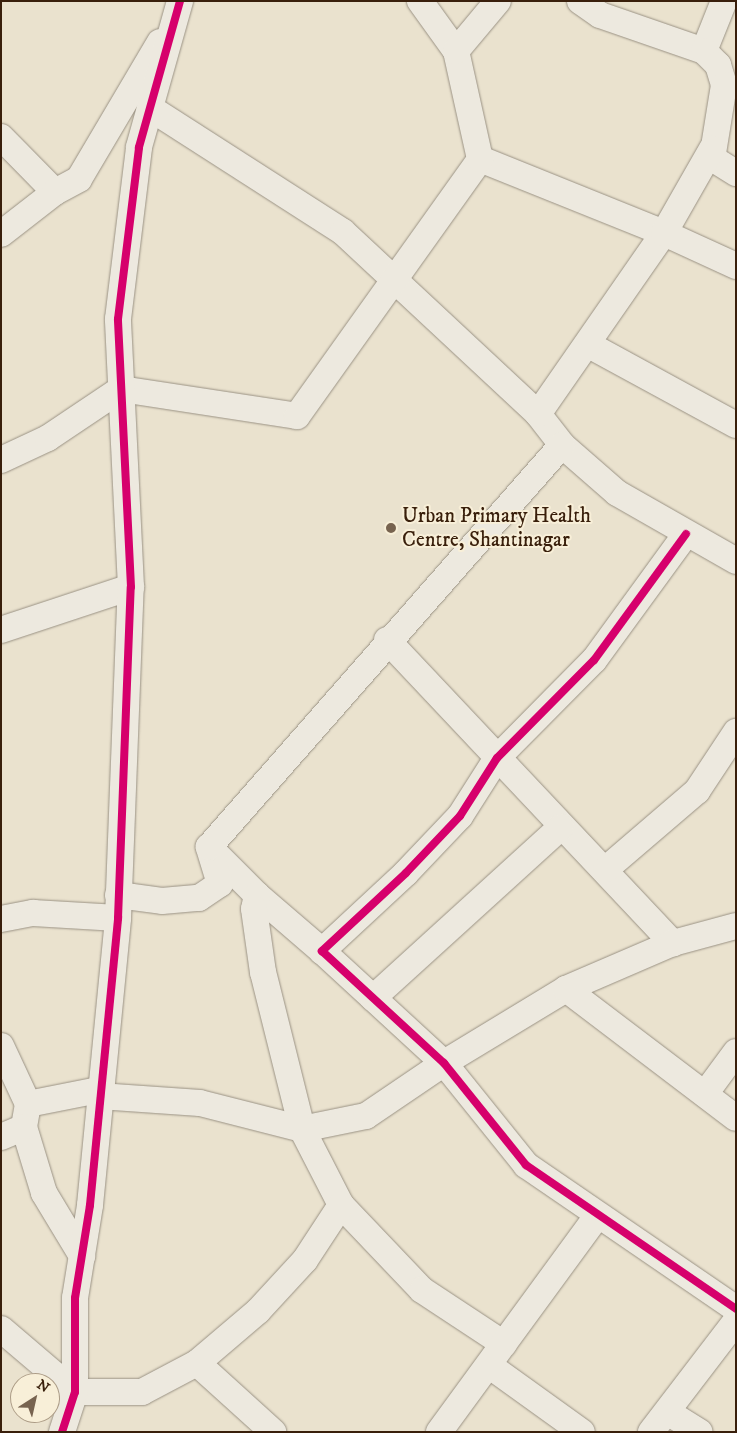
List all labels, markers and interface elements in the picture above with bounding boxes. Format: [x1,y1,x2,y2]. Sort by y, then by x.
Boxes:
place label: Urban Primary Health Centre, Shantinagar [402,503,591,553]
marker: Urban Primary Health Centre, Shantinagar [384,521,398,535]
north arrow [10,1373,60,1423]
text: N [33,1376,53,1397]

